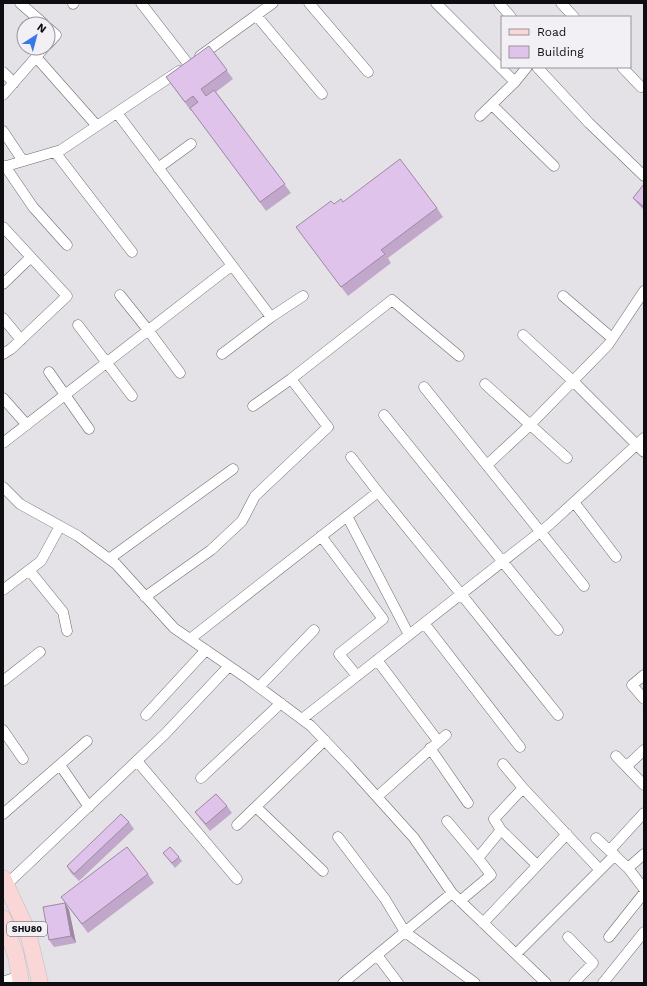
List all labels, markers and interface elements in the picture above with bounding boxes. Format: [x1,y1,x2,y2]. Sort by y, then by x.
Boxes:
north arrow [16,16,56,56]
legend [501,16,631,68]
text: N [34,21,49,36]
text: Road [537,25,566,39]
text: Building [537,45,584,59]
road number: SHU80 [7,922,47,936]

